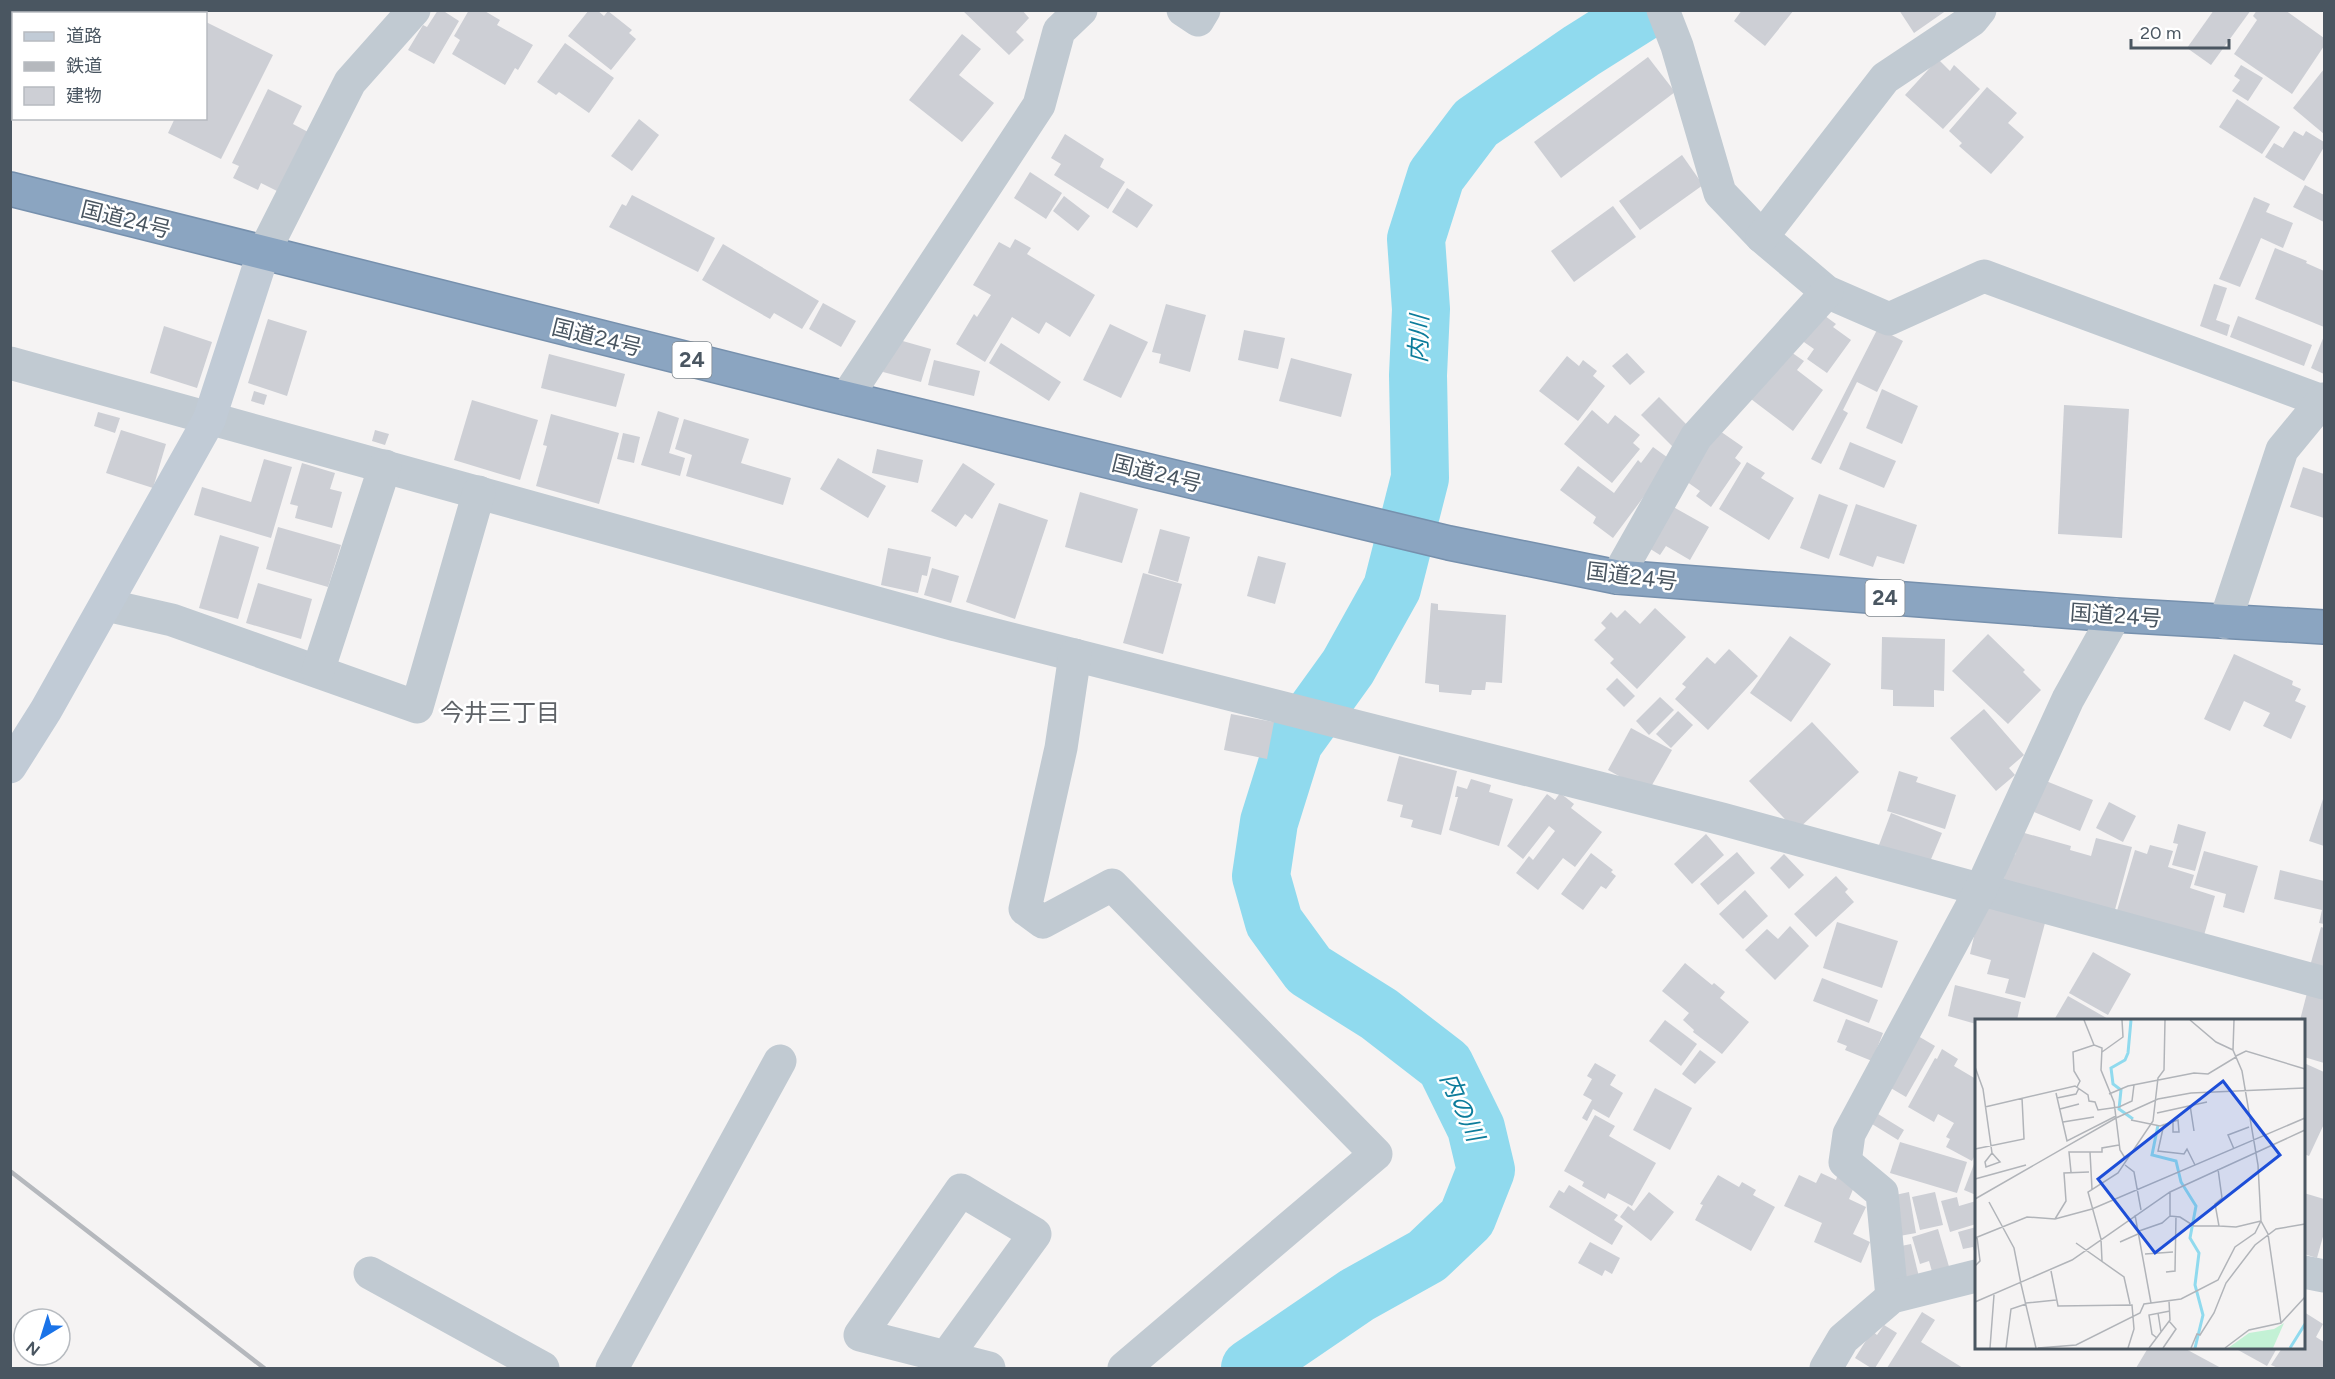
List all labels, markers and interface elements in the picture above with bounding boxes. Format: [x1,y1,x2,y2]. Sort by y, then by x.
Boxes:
legend [12,12,207,120]
scale bar [2131,12,2228,50]
text: 20 m [2140,22,2181,44]
text: 道路 [66,25,102,47]
text: 鉄道 [66,55,102,77]
text: 建物 [66,85,102,107]
street label: 国道24号 [78,195,174,244]
water label: 内川 [1403,311,1434,363]
street label: 国道24号 [549,313,645,362]
road number: 24 [672,342,712,378]
street label: 国道24号 [1109,449,1205,498]
street label: 国道24号 [1585,557,1679,595]
road number: 24 [1866,580,1904,616]
street label: 国道24号 [2069,599,2163,632]
district label: 今井三丁目 [440,698,560,727]
inset map [1975,1019,2305,1349]
water label: 内の川 [1435,1068,1492,1148]
north arrow [12,1307,72,1367]
text: N [22,1337,44,1360]

